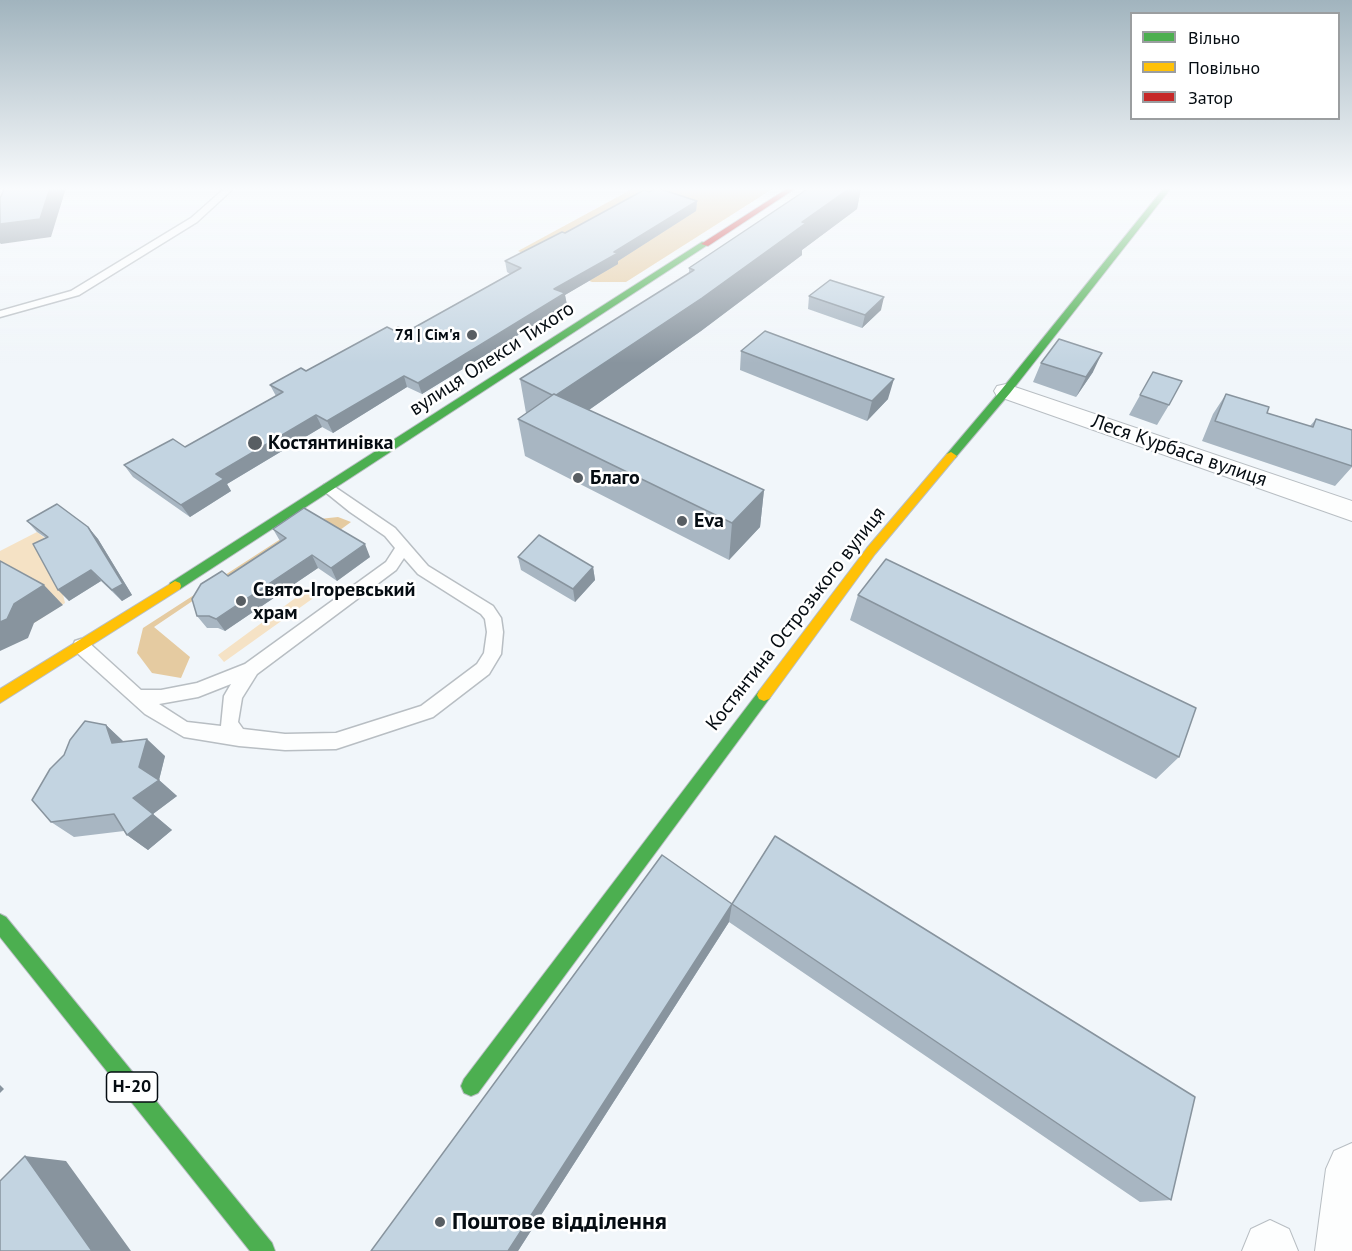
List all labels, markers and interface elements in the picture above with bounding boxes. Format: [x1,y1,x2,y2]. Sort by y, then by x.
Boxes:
legend [1130,12,1340,120]
text: Вільно [1188,26,1240,49]
text: Повільно [1188,56,1260,79]
text: Затор [1188,86,1233,109]
street label: вулиця Олекси Тихого [405,297,579,421]
place label: 7Я | Сім'я [395,325,460,345]
marker: 7Я | Сім'я [465,328,479,342]
street label: Леся Курбаса вулиця [1088,410,1270,492]
place label: Костянтинівка [268,431,393,455]
marker: Костянтинівка [246,434,264,452]
place label: Благо [590,466,640,490]
marker: Благо [571,471,585,485]
street label: Костянтина Острозького вулиця [701,502,891,736]
place label: Eva [694,509,724,533]
marker: Eva [675,514,689,528]
place label: Свято-Ігоревський храм [253,578,415,625]
marker: Свято-Ігоревський храм [234,594,248,608]
road number: Н-20 [106,1072,158,1102]
place label: Поштове відділення [452,1208,667,1236]
marker: Поштове відділення [433,1215,447,1229]

